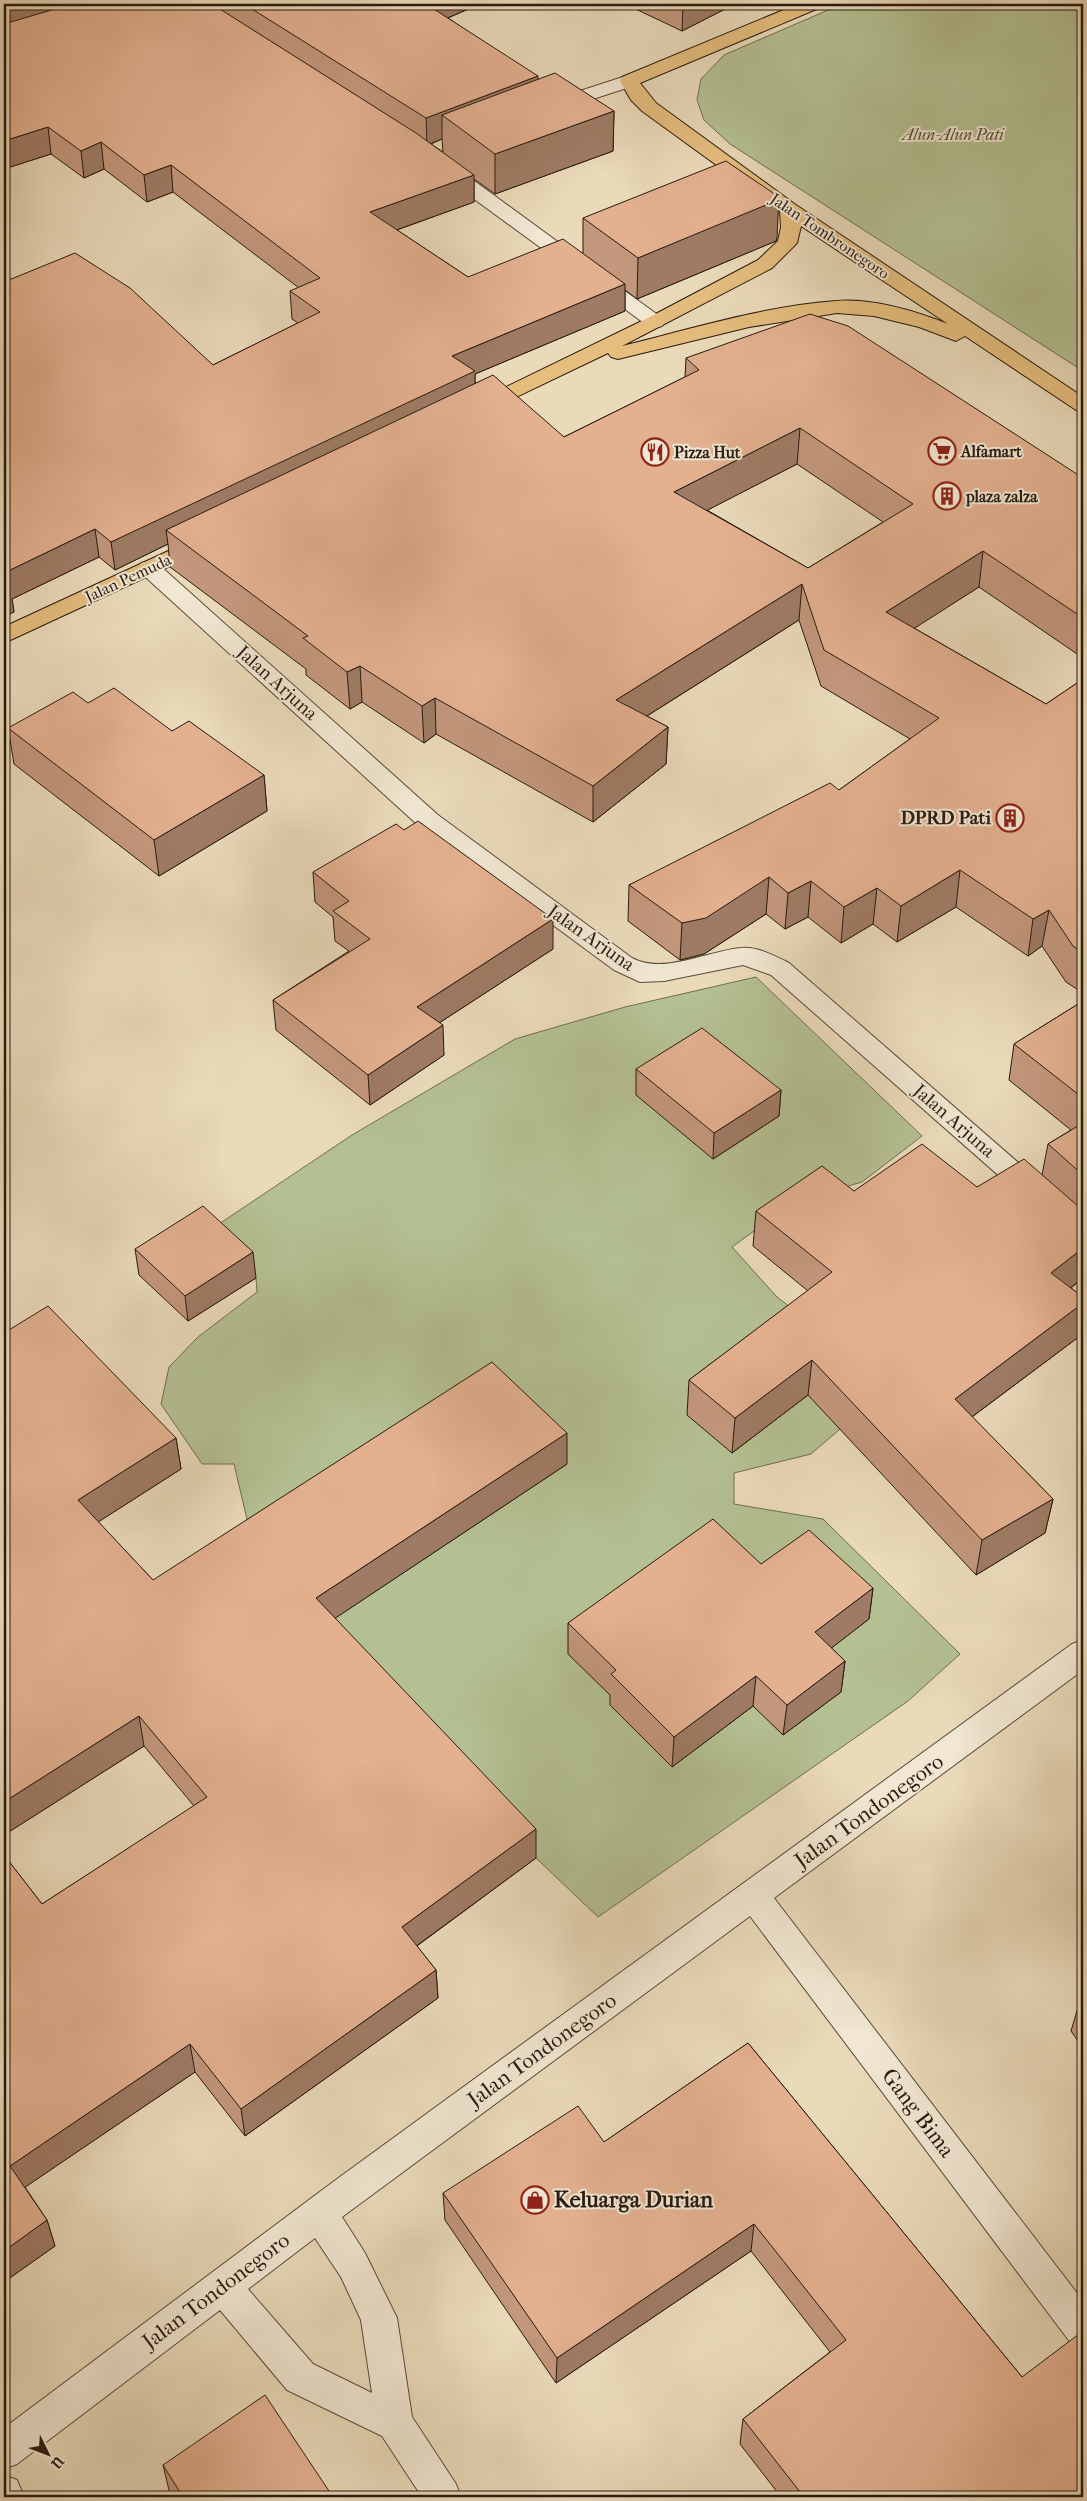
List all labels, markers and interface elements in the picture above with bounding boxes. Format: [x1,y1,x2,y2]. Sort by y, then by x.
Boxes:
park label: Alun-Alun Pati [900,125,1005,144]
street label: Jalan Tombronegoro [765,188,893,283]
supermarket icon: Alfamart [927,436,957,466]
restaurant icon: Pizza Hut [640,437,670,467]
place label: Alfamart [960,442,1022,461]
place label: Pizza Hut [674,443,741,462]
building icon: plaza zalza [932,481,962,511]
place label: plaza zalza [965,487,1038,507]
street label: Jalan Pemuda [80,549,175,607]
street label: Jalan Arjuna [231,640,322,725]
building icon: DPRD Pati [995,803,1025,833]
place label: DPRD Pati [900,807,991,829]
street label: Jalan Arjuna [542,899,639,976]
street label: Jalan Arjuna [907,1078,999,1163]
street label: Jalan Tondonegoro [788,1748,949,1875]
street label: Jalan Tondonegoro [461,1987,622,2114]
street label: Gang Bima [876,2064,960,2163]
shop icon: Keluarga Durian [520,2185,550,2215]
place label: Keluarga Durian [554,2187,713,2213]
street label: Jalan Tondonegoro [136,2227,295,2356]
north arrow [22,2428,72,2478]
text: U [47,2452,68,2472]

